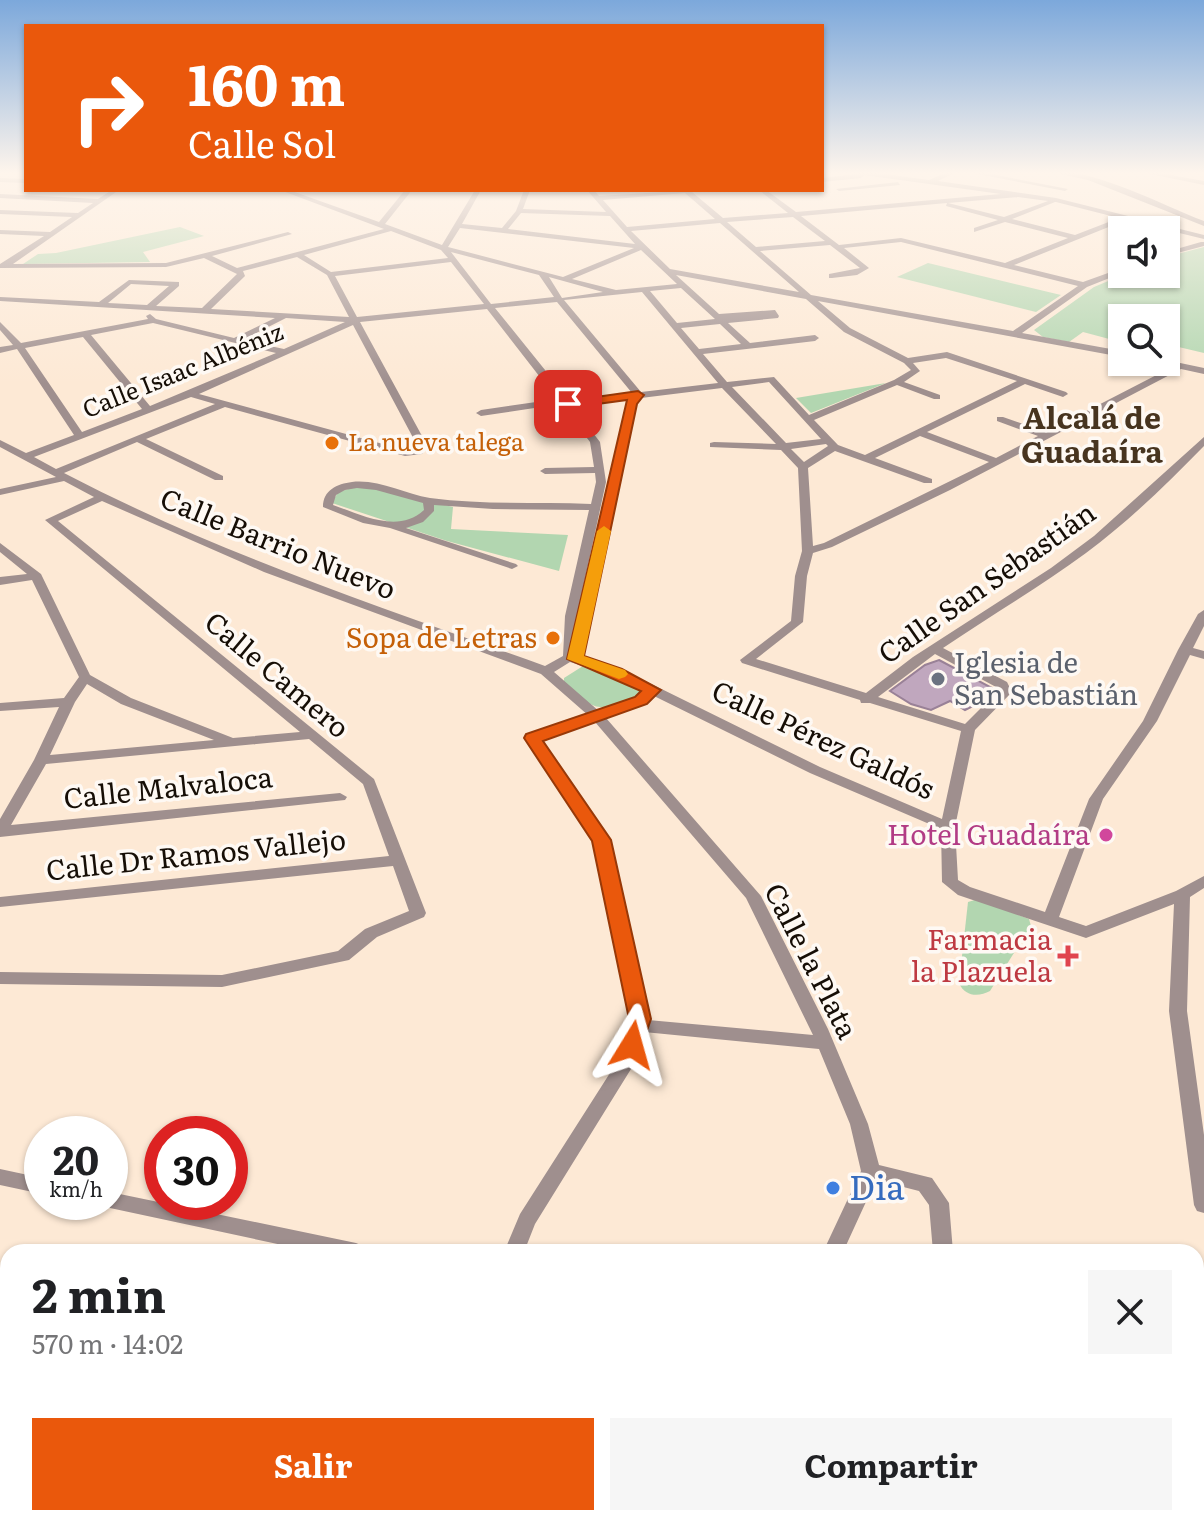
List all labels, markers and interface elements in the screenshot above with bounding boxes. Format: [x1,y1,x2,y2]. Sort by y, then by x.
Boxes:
text: 160 m [188,40,345,123]
icon: right [56,56,160,160]
text: Calle Sol [188,116,336,169]
map controls [1108,216,1180,376]
button: sound [1108,216,1180,288]
button: search [1108,304,1180,376]
street label: Calle Isaac Albéniz [76,312,288,425]
pin [534,370,602,438]
icon: arrive [546,382,590,426]
district label: Alcalá de Guadaíra [1021,394,1164,472]
place label: La nueva talega [348,423,524,458]
marker: La nueva talega [323,434,341,452]
street label: Calle Barrio Nuevo [155,476,403,609]
street label: Calle San Sebastián [869,490,1103,672]
street label: Calle Camero [197,600,360,747]
place label: Sopa de Letras [346,615,537,657]
marker: Sopa de Letras [544,629,562,647]
place label: Iglesia de San Sebastián [954,640,1138,714]
street label: Calle Pérez Galdós [706,668,942,808]
marker: Iglesia de San Sebastián [929,670,947,688]
street label: Calle Malvaloca [61,754,274,818]
place label: Hotel Guadaíra [887,812,1090,854]
street label: Calle Dr Ramos Vallejo [44,816,348,890]
marker: Hotel Guadaíra [1097,826,1115,844]
street label: Calle la Plata [756,875,870,1045]
place label: Farmacia la Plazuela [911,917,1052,991]
marker: Farmacia la Plazuela [1059,947,1077,965]
position arrow [590,1003,674,1087]
speed limit sign: 30 [144,1116,248,1220]
text: 20 [53,1128,99,1187]
place label: Dia [849,1160,905,1210]
text: km/h [49,1173,103,1203]
marker: Dia [824,1179,842,1197]
text: 2 min [32,1257,166,1328]
button: close [1088,1270,1172,1354]
text: 570 m · 14:02 [32,1323,183,1362]
button: Salir [32,1418,594,1510]
button: Compartir [610,1418,1172,1510]

